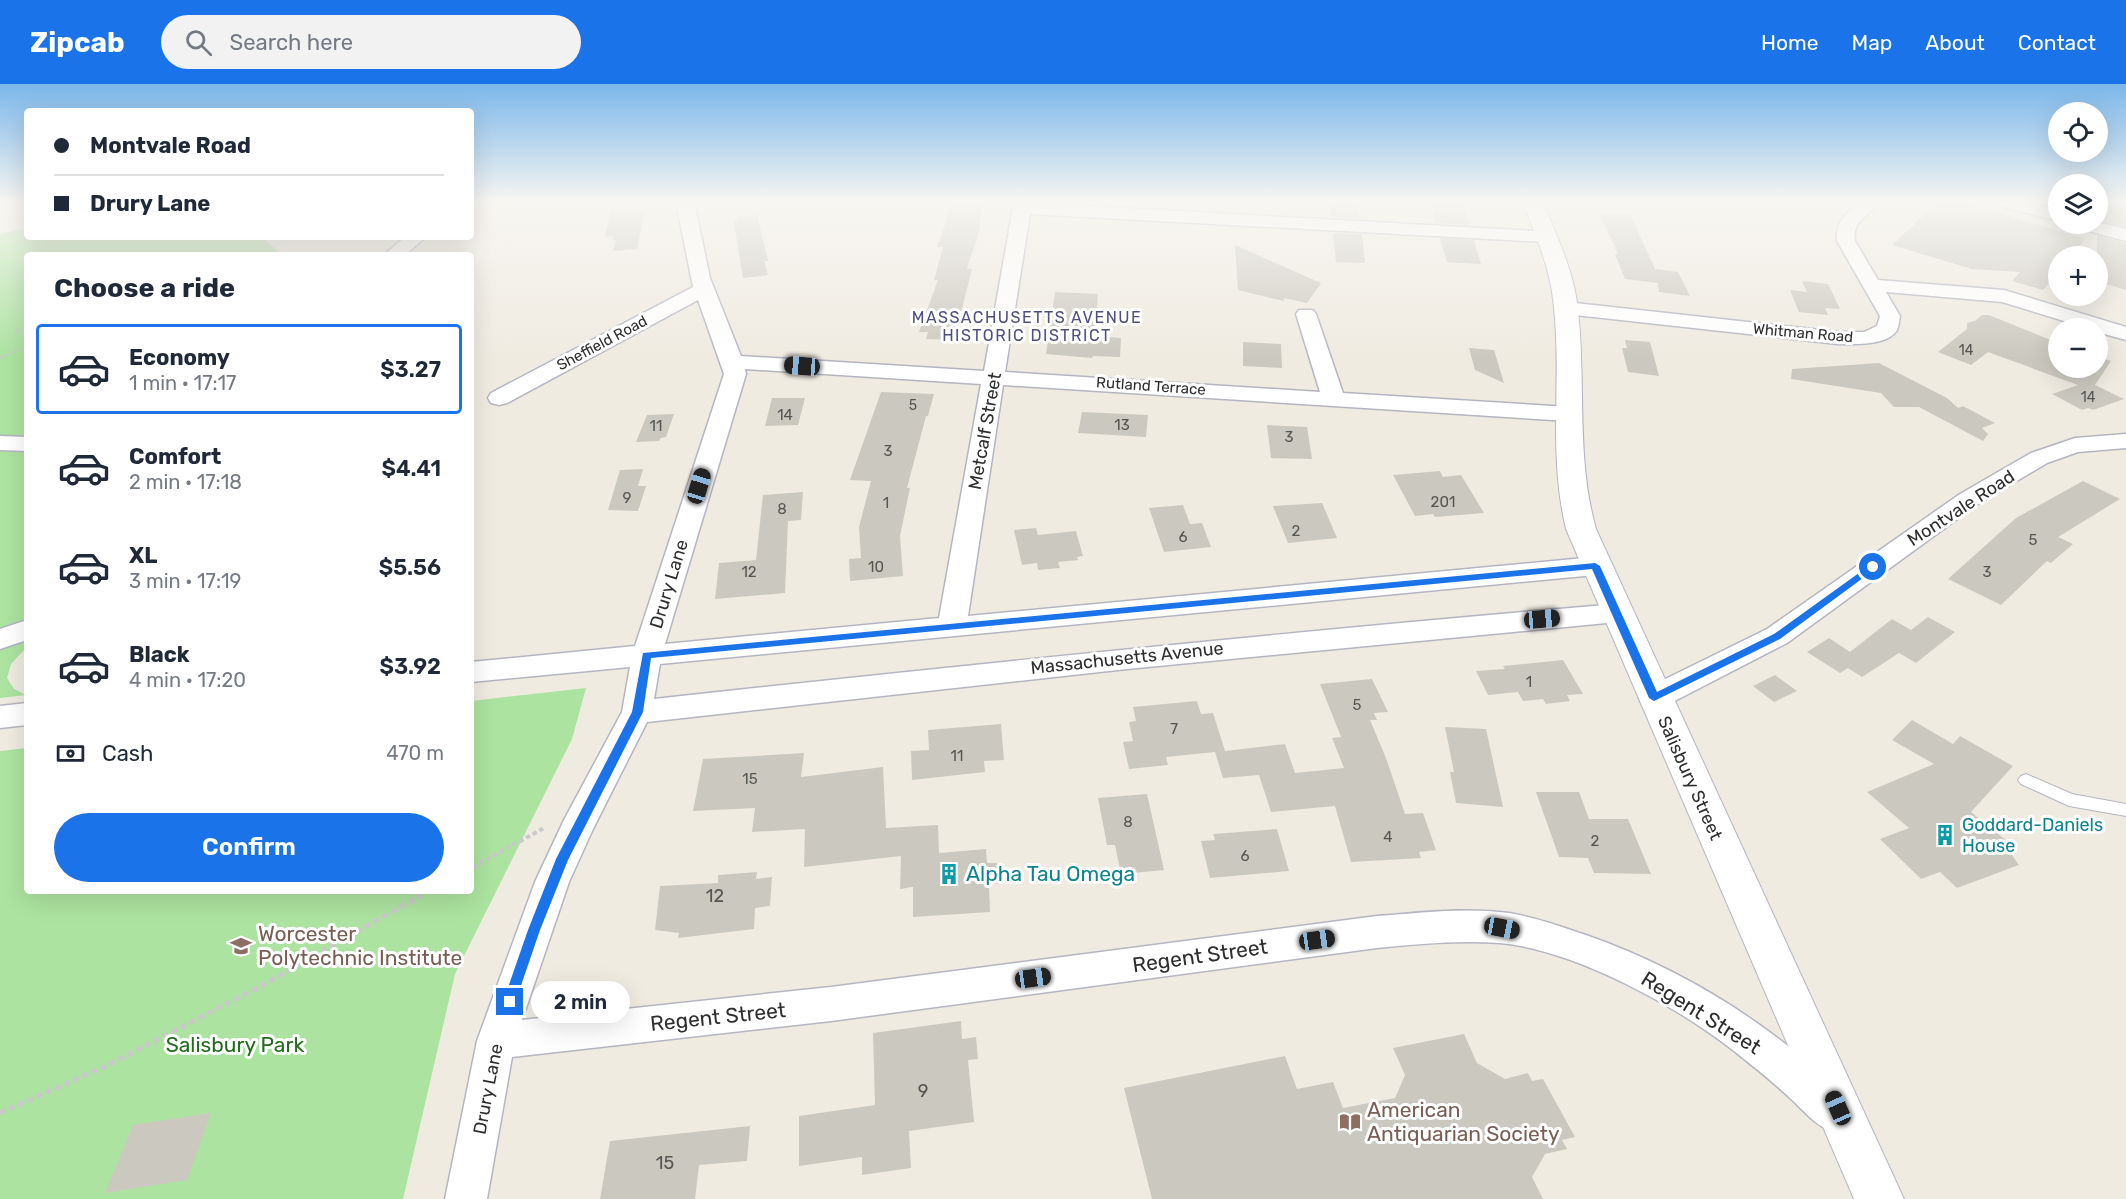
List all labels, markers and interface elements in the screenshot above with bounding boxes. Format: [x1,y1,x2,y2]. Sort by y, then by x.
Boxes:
search box [161,15,581,69]
text: Zipcab [30,26,125,59]
icon: search [182,26,215,59]
text: Search here [230,29,353,56]
text: Home [1761,30,1818,55]
text: Map [1851,30,1892,55]
text: About [1925,30,1985,55]
text: Contact [2018,30,2096,55]
map controls [2048,102,2108,378]
button: locate [2048,102,2108,162]
text: Montvale Road [90,132,251,159]
button: layers [2048,174,2108,234]
text: Drury Lane [90,190,210,217]
button: + [2048,246,2108,306]
text: Choose a ride [54,272,235,304]
district label: MASSACHUSETTS AVENUE HISTORIC DISTRICT [912,308,1142,345]
street label: Sheffield Road [554,312,650,374]
button: − [2048,318,2108,378]
street label: Whitman Road [1752,320,1854,346]
icon: car [57,342,111,396]
house number: 14 [1959,342,1974,359]
text: Economy [129,344,230,371]
text: $3.27 [380,356,441,383]
car [783,356,821,376]
text: 1 min · 17:17 [129,371,236,395]
street label: Metcalf Street [964,371,1006,491]
street label: Rutland Terrace [1096,373,1206,399]
house number: 14 [2081,389,2096,406]
house number: 5 [909,397,917,414]
house number: 14 [777,406,793,424]
house number: 13 [1114,416,1130,434]
house number: 11 [650,417,662,435]
house number: 3 [1284,428,1294,446]
icon: car [57,441,111,495]
house number: 3 [883,442,893,460]
text: Comfort [129,443,221,470]
text: $4.41 [382,455,441,482]
street label: Montvale Road [1903,465,2019,551]
car [685,466,713,506]
text: 2 min · 17:18 [129,470,242,494]
house number: 9 [623,489,632,507]
house number: 201 [1431,493,1455,511]
house number: 1 [883,494,889,512]
house number: 8 [777,500,787,518]
house number: 2 [1292,522,1301,540]
house number: 6 [1178,528,1188,546]
house number: 5 [2029,531,2038,549]
street label: Drury Lane [645,537,693,631]
icon: car [57,540,111,594]
text: XL [129,542,157,569]
route start [1859,553,1886,580]
text: $5.56 [379,554,441,581]
house number: 10 [868,558,884,576]
house number: 12 [741,563,757,581]
house number: 3 [1982,563,1992,581]
text: 3 min · 17:19 [129,569,241,593]
car [1523,608,1561,630]
street label: Massachusetts Avenue [1030,637,1224,679]
icon: car [57,639,111,693]
text: Black [129,641,190,668]
text: $3.92 [379,653,441,680]
text: 4 min · 17:20 [129,668,246,692]
house number: 1 [1526,673,1532,691]
house number: 5 [1353,696,1362,714]
street label: Salisbury Street [1653,713,1727,843]
house number: 7 [1170,720,1178,738]
icon: cash [54,737,87,770]
text: Cash [102,740,153,767]
text: 470 m [386,741,444,765]
house number: 11 [951,747,963,765]
house number: 15 [742,770,758,788]
button: Confirm [54,813,444,882]
house number: 8 [1123,813,1133,831]
place label: Goddard-Daniels House [1962,814,2103,857]
building icon: Goddard-Daniels House [1933,823,1957,847]
house number: 4 [1383,828,1393,846]
house number: 2 [1591,832,1600,850]
house number: 6 [1240,847,1250,865]
place label: Alpha Tau Omega [966,861,1135,886]
building icon: Alpha Tau Omega [937,862,961,886]
house number: 12 [706,885,724,907]
car [1483,916,1521,940]
place label: Worcester Polytechnic Institute [258,921,462,970]
car [1298,929,1336,951]
school or university icon: Worcester Polytechnic Institute [229,934,253,958]
street label: Regent Street [1131,934,1269,977]
street label: Regent Street [1637,966,1766,1059]
car [1014,967,1052,989]
callout: 2 min [531,981,630,1023]
route end [496,988,523,1015]
text: 2 min [554,990,607,1014]
street label: Regent Street [649,997,787,1036]
park label: Salisbury Park [166,1032,304,1057]
street label: Drury Lane [468,1042,508,1136]
house number: 9 [918,1080,928,1102]
car [1822,1088,1854,1128]
place label: American Antiquarian Society [1367,1097,1560,1146]
library icon: American Antiquarian Society [1338,1110,1362,1134]
house number: 15 [656,1152,674,1174]

